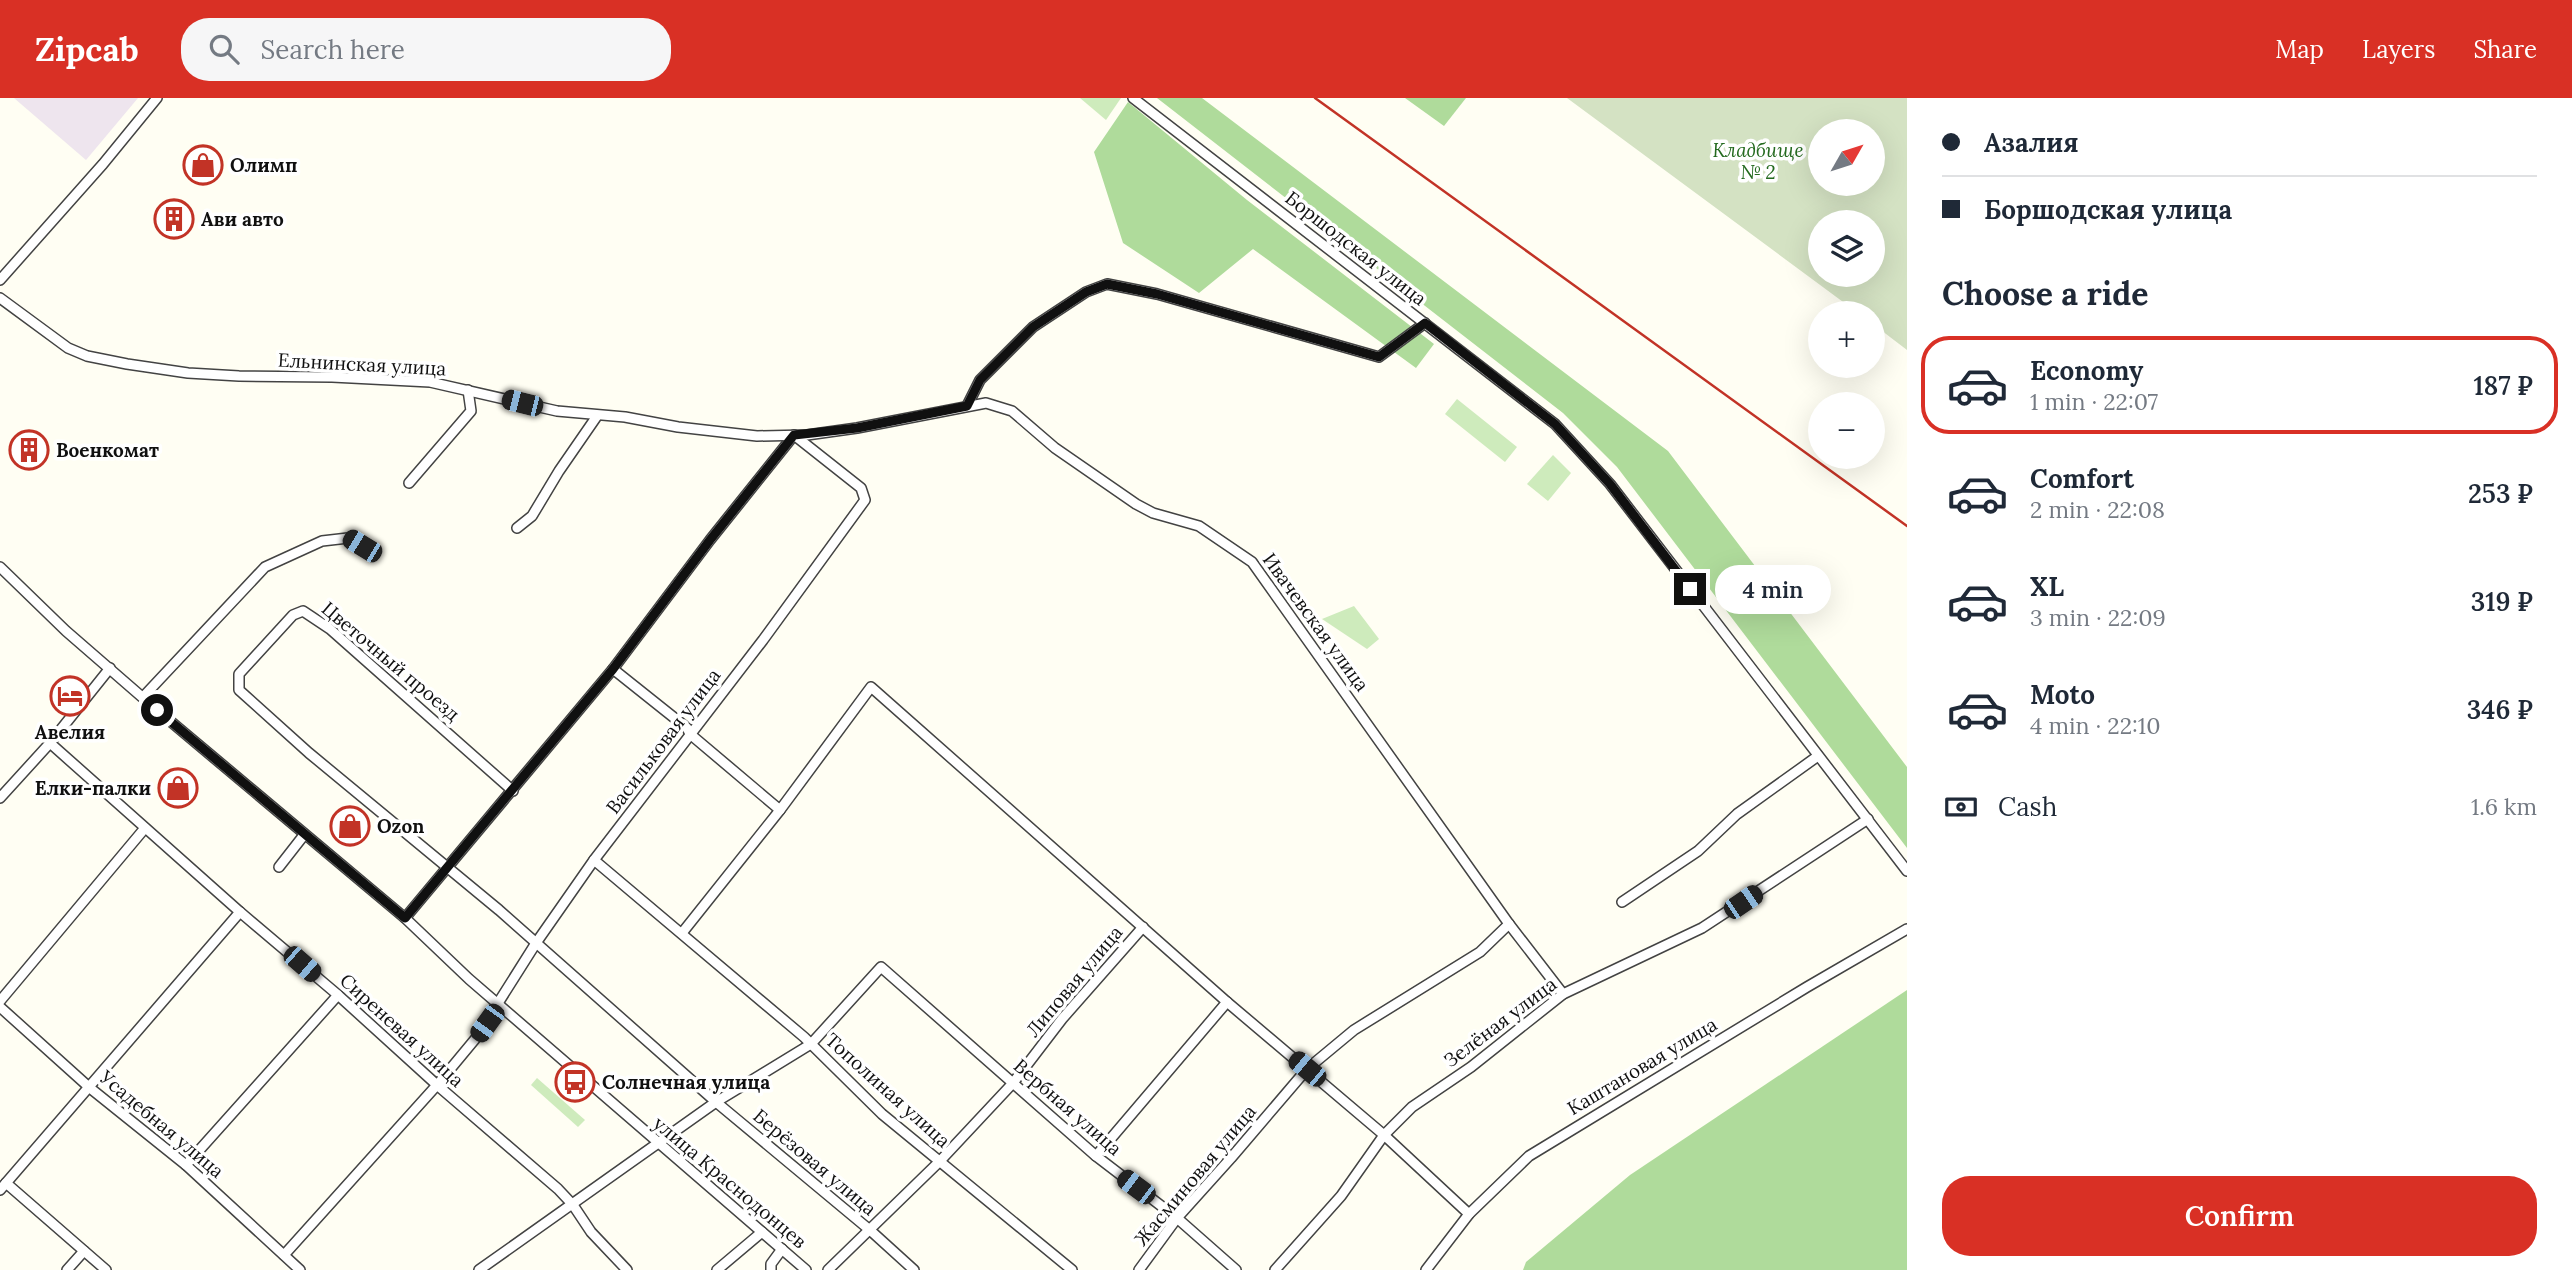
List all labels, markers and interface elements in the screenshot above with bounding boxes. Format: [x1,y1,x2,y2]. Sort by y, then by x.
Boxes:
search box [181,18,671,81]
text: Zipcab [35,28,139,70]
icon: search [205,30,243,68]
text: Search here [261,33,405,66]
text: Map [2275,34,2324,65]
text: Layers [2362,34,2435,65]
text: Share [2473,34,2537,65]
north arrow [1808,119,1885,196]
map controls [1808,119,1885,469]
text: Азалия [1984,126,2079,159]
park label: Кладбище № 2 [1712,138,1804,184]
shop icon: Олимп [182,144,224,186]
place label: Олимп [230,153,298,177]
street label: Боршодская улица [1281,185,1432,311]
text: Боршодская улица [1984,193,2232,226]
building icon: Ави авто [153,198,195,240]
place label: Ави авто [201,207,284,231]
button: layers [1808,210,1885,287]
text: Choose a ride [1942,273,2149,314]
button: + [1808,301,1885,378]
street label: Ельнинская улица [277,348,447,380]
icon: car [1946,354,2009,417]
text: Economy [2030,354,2143,387]
text: 187 ₽ [2473,369,2533,402]
text: 1 min · 22:07 [2030,387,2158,416]
car [500,388,545,418]
button: − [1808,392,1885,469]
building icon: Военкомат [8,429,50,471]
place label: Военкомат [56,438,159,462]
icon: car [1946,462,2009,525]
text: Comfort [2030,462,2134,495]
text: 253 ₽ [2468,477,2533,510]
text: 2 min · 22:08 [2030,495,2165,524]
car [339,526,386,566]
street label: Ивачевская улица [1258,548,1374,696]
callout: 4 min [1714,564,1830,614]
icon: car [1946,570,2009,633]
text: XL [2030,570,2064,603]
route end [1674,573,1706,605]
text: 4 min [1742,575,1804,604]
text: 319 ₽ [2471,585,2533,618]
street label: Цветочный проезд [317,596,465,726]
text: 3 min · 22:09 [2030,603,2166,632]
street label: Васильковая улица [601,664,725,818]
hotel icon: Авелия [49,675,91,717]
icon: car [1946,678,2009,741]
text: Moto [2030,678,2095,711]
text: 346 ₽ [2467,693,2533,726]
route start [141,694,173,726]
text: 4 min · 22:10 [2030,711,2160,740]
place label: Авелия [35,720,105,744]
shop icon: Елки-палки [157,767,199,809]
place label: Елки-палки [35,776,151,800]
icon: cash [1942,788,1980,826]
text: Cash [1998,790,2057,823]
text: 1.6 km [2471,792,2537,821]
shop icon: Ozon [329,805,371,847]
place label: Ozon [377,814,424,838]
car [1720,882,1767,922]
street label: Липовая улица [1021,920,1128,1041]
car [280,942,325,986]
street label: Сиреневая улица [335,968,469,1092]
street label: Зелёная улица [1439,972,1561,1072]
car [467,1000,508,1046]
street label: Каштановая улица [1563,1012,1721,1120]
street label: Тополиная улица [821,1028,956,1153]
car [1285,1047,1330,1091]
street label: Вербная улица [1009,1054,1127,1161]
bus stop icon: Солнечная улица [554,1061,596,1103]
street label: Усадебная улица [94,1064,229,1183]
place label: Солнечная улица [602,1070,770,1094]
street label: Жасминовая улица [1129,1099,1261,1250]
street label: Берёзовая улица [749,1104,882,1221]
street label: улица Краснодонцев [648,1111,812,1253]
car [1113,1166,1160,1208]
button: Confirm [1942,1176,2537,1256]

